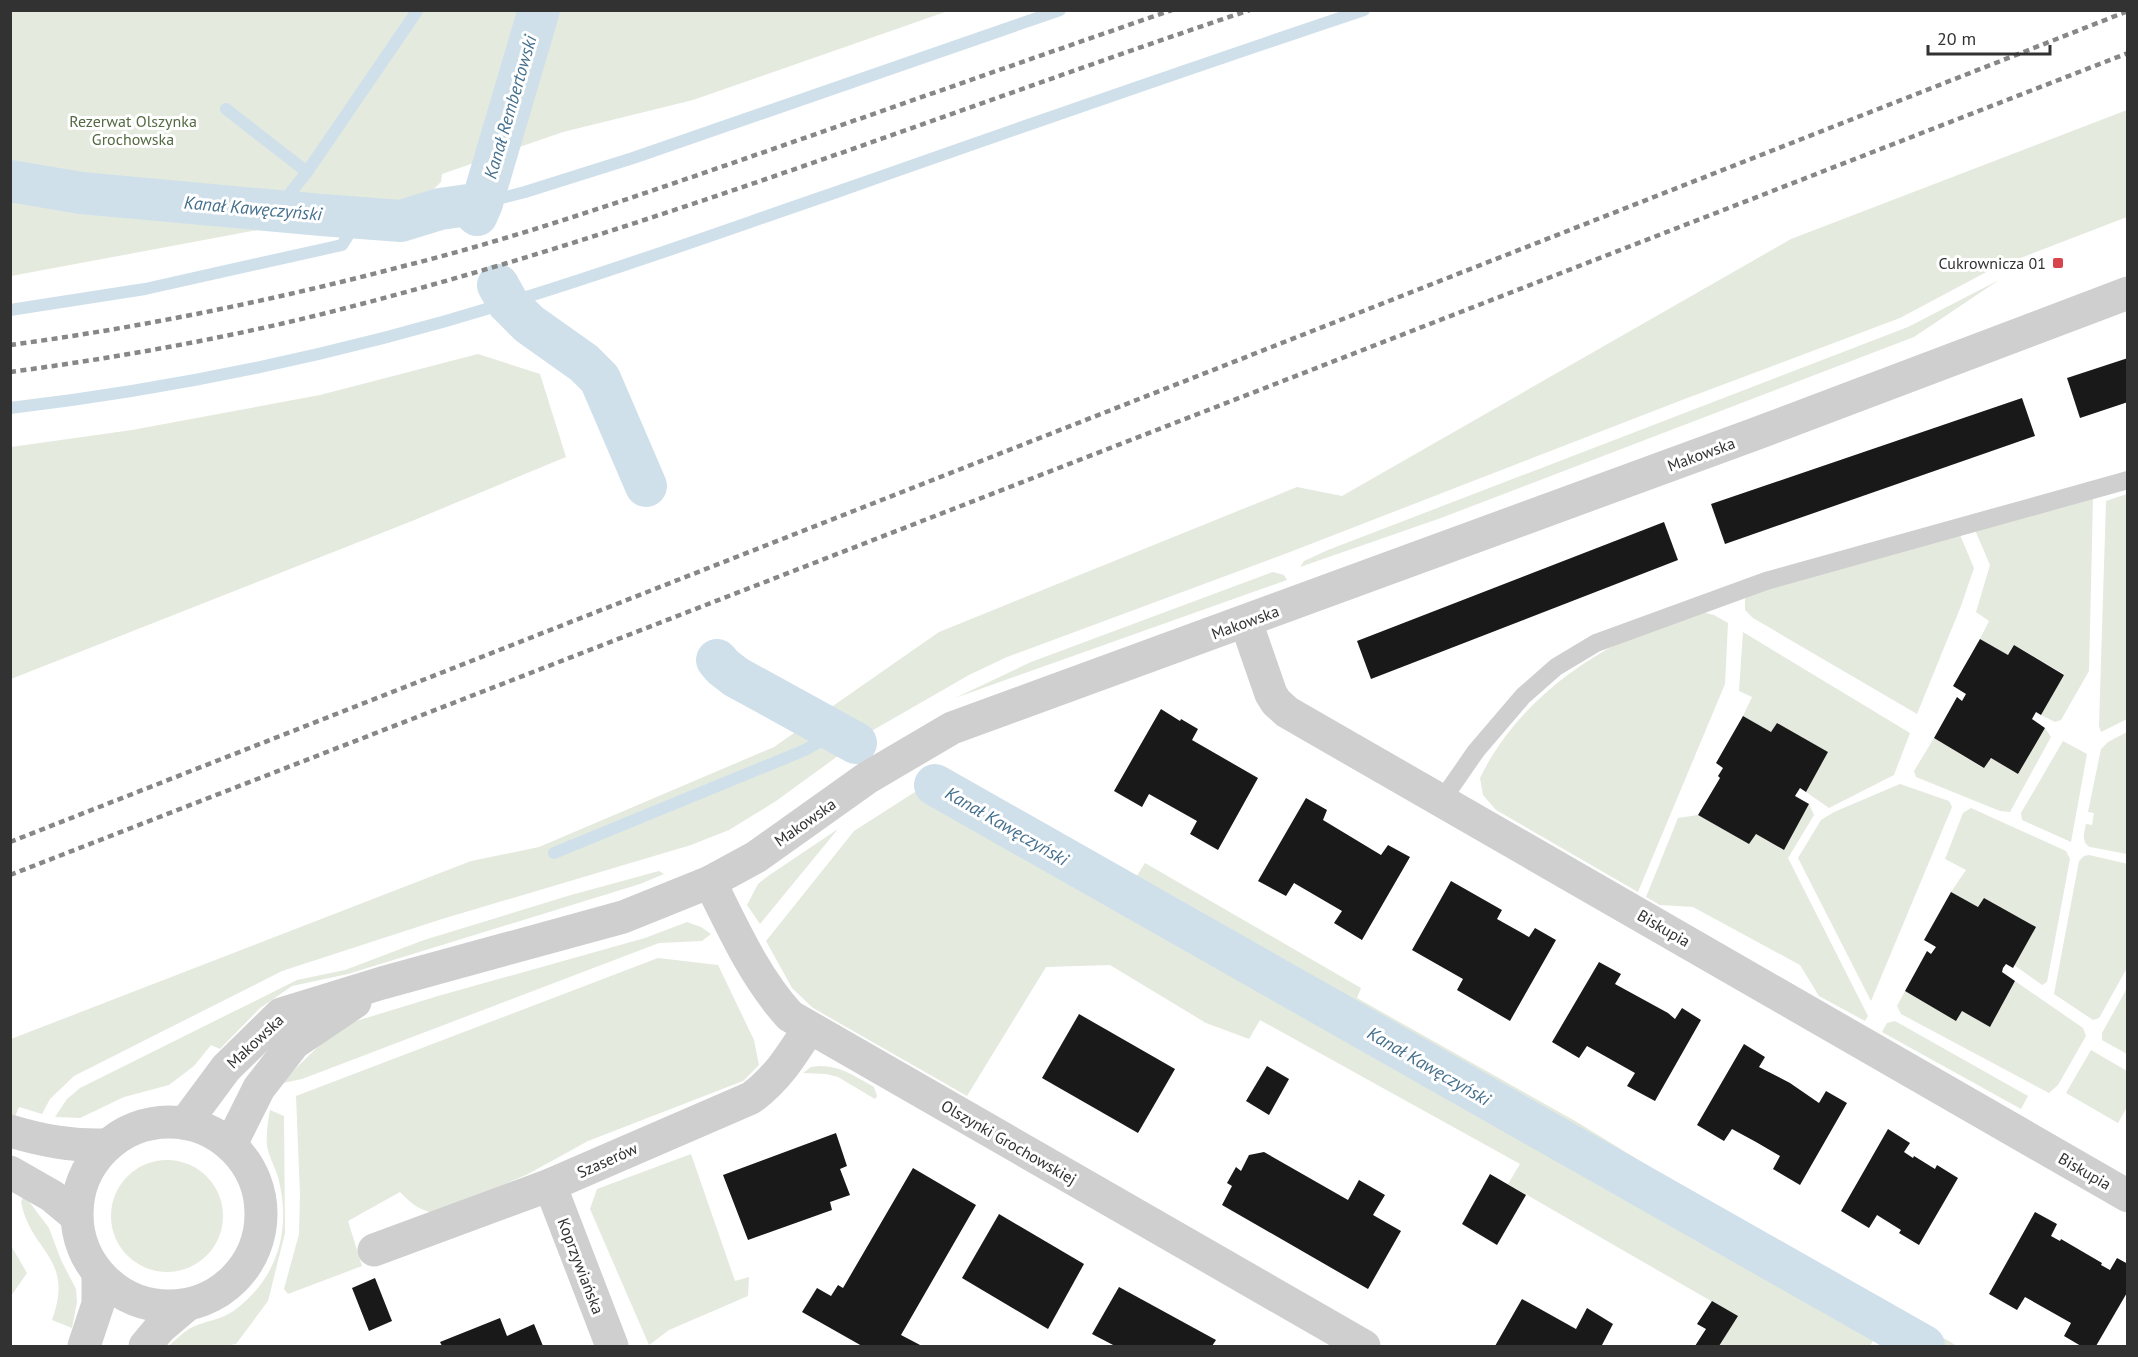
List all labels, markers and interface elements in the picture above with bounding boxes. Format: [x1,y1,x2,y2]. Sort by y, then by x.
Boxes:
scale bar [1928,18,2050,56]
text: 20 m [1937,27,1976,50]
water label: Kanał Rembertowski [479,31,542,181]
park label: Rezerwat Olszynka Grochowska [69,111,197,149]
water label: Kanał Kawęczyński [183,191,324,226]
place label: Cukrownicza 01 [1938,253,2046,273]
marker: Cukrownicza 01 [2051,256,2065,270]
street label: Makowska [1664,433,1738,475]
street label: Makowska [1208,601,1282,643]
water label: Kanał Kawęczyński [941,781,1074,871]
street label: Makowska [770,794,840,850]
street label: Biskupia [1634,905,1694,951]
street label: Makowska [222,1010,288,1072]
water label: Kanał Kawęczyński [1363,1021,1496,1111]
street label: Olszynki Grochowskiej [938,1095,1080,1189]
street label: Szaserów [574,1138,641,1182]
street label: Biskupia [2055,1148,2115,1194]
street label: Koprzywiańska [554,1215,608,1317]

